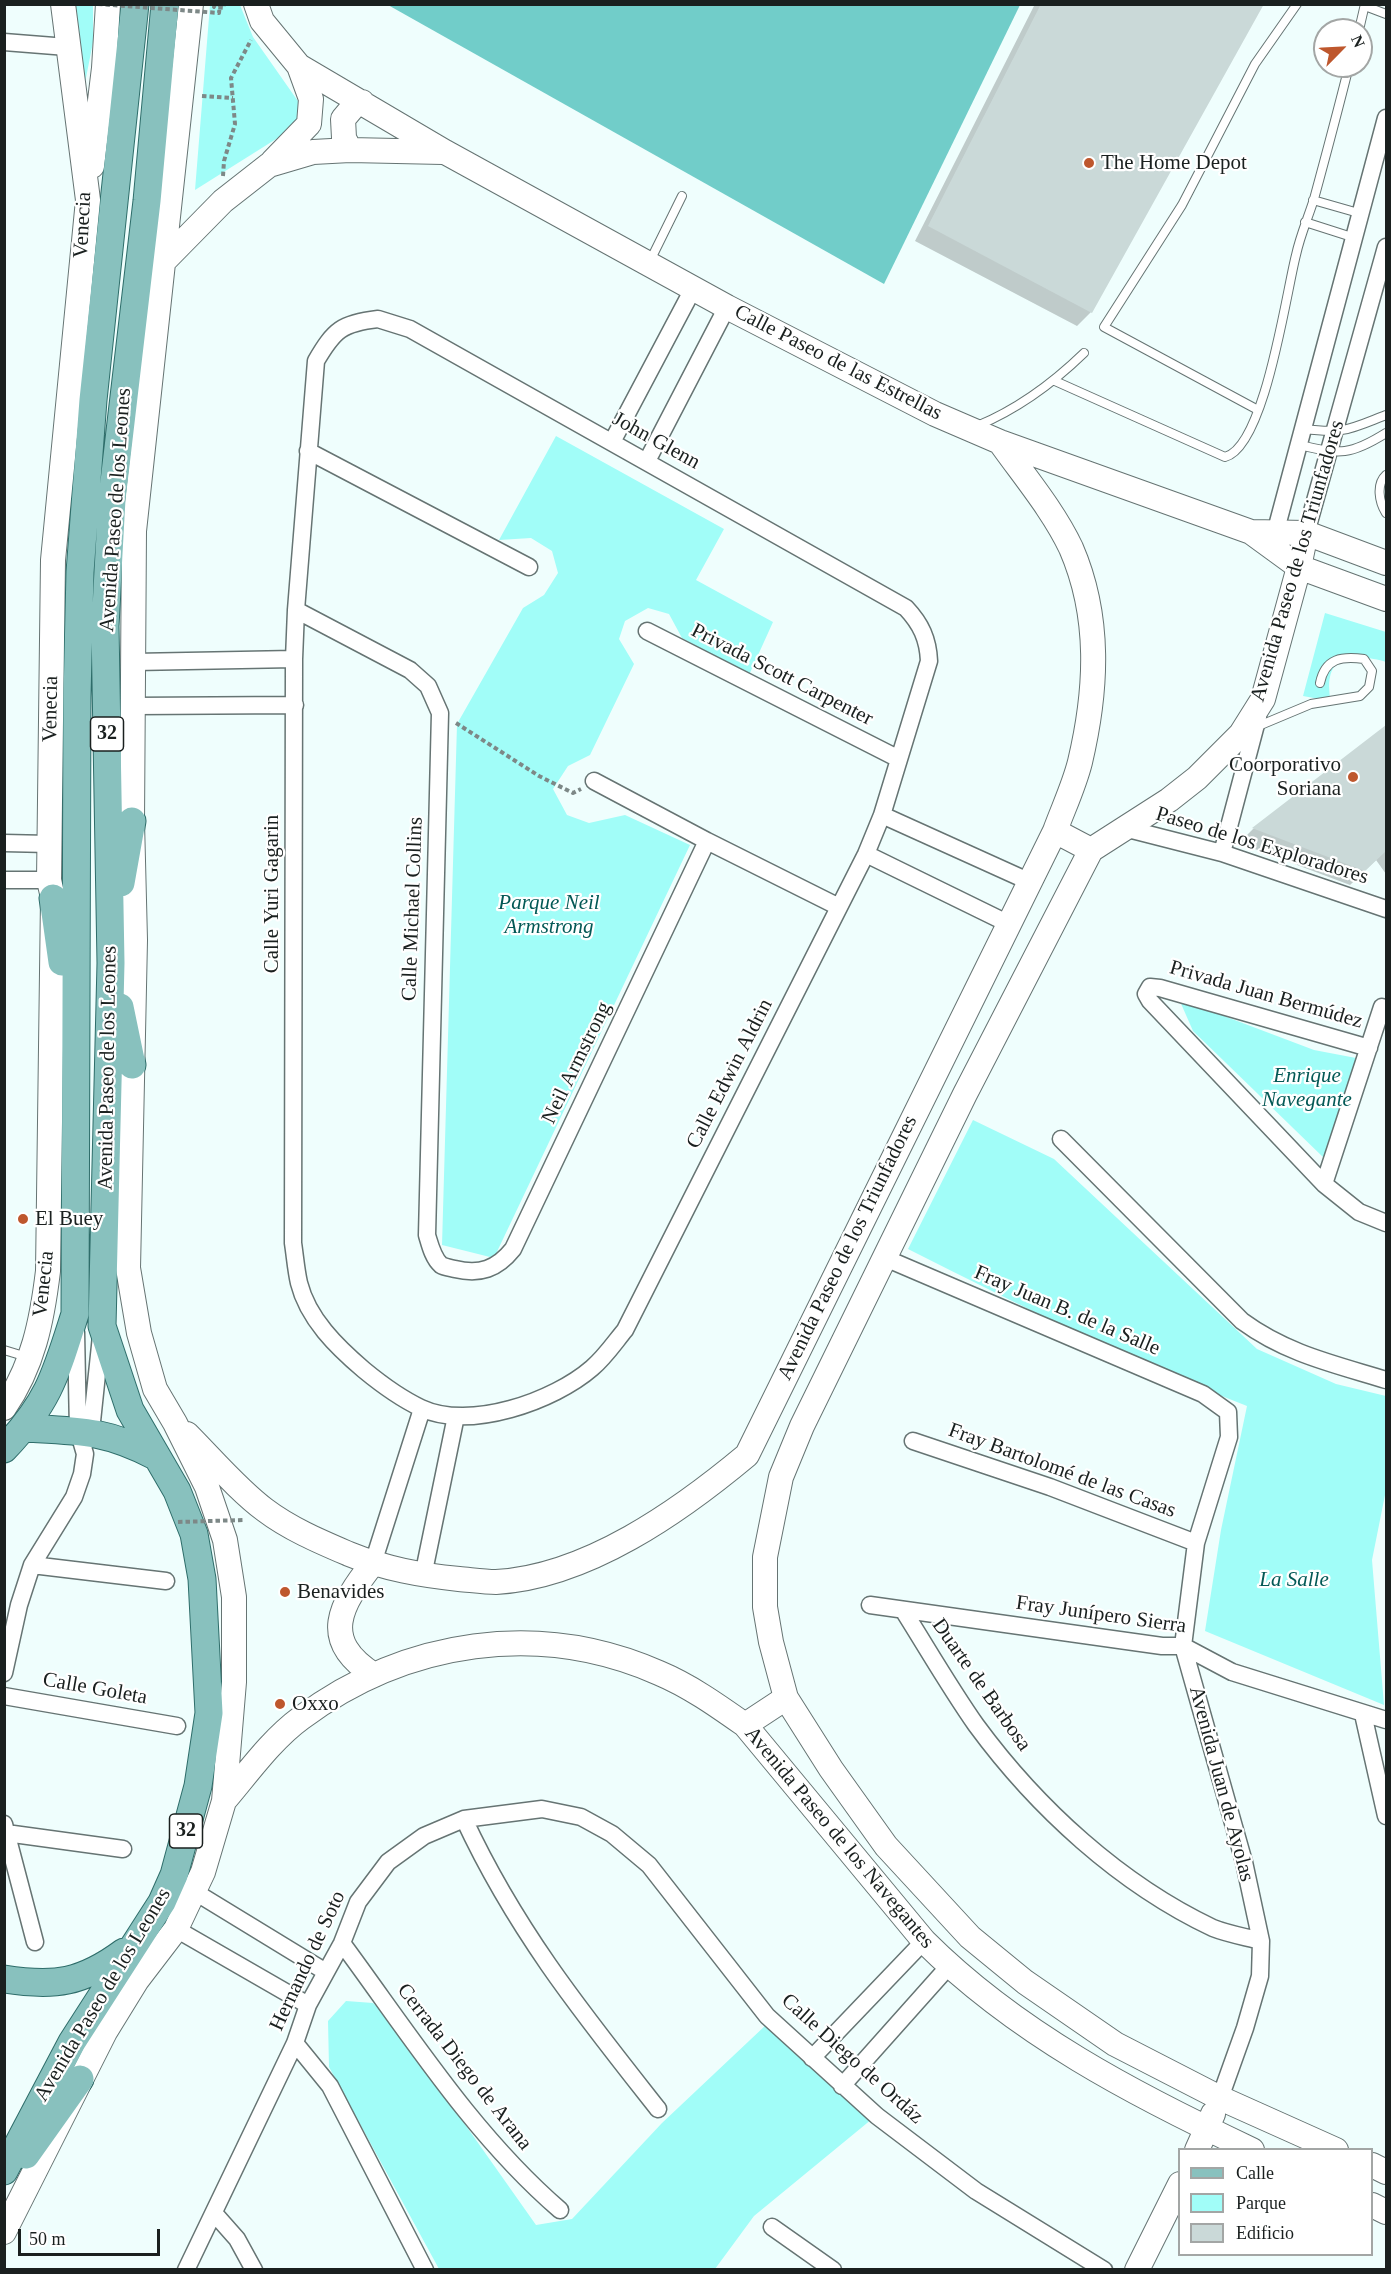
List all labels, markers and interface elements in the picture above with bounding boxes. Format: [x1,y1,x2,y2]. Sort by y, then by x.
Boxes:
north arrow [1313,18,1373,78]
text: N [1348,33,1368,50]
place label: The Home Depot [1101,150,1247,176]
marker: The Home Depot [1082,156,1096,170]
street label: Venecia [69,191,97,259]
street label: Calle Paseo de las Estrellas [730,300,946,426]
street label: Avenida Paseo de los Leones [95,387,137,633]
street label: John Glenn [608,407,704,475]
street label: Avenida Paseo de los Triunfadores [1246,417,1350,705]
street label: Privada Scott Carpenter [687,618,877,732]
street label: Venecia [38,676,64,742]
road number: 32 [90,717,124,751]
place label: Coorporativo Soriana [1229,752,1341,802]
marker: Coorporativo Soriana [1346,770,1360,784]
street label: Paseo de los Exploradores [1153,802,1371,890]
street label: Calle Yuri Gagarin [259,815,285,973]
street label: Calle Michael Collins [397,816,429,1002]
park label: Parque Neil Armstrong [498,890,600,940]
street label: Avenida Paseo de los Leones [93,946,123,1190]
street label: Privada Juan Bermúdez [1167,955,1365,1035]
street label: Calle Edwin Aldrin [681,995,779,1153]
street label: Neil Armstrong [537,998,617,1128]
park label: Enrique Navegante [1262,1063,1352,1113]
street label: Avenida Paseo de los Triunfadores [773,1111,923,1385]
place label: El Buey [35,1206,103,1232]
marker: El Buey [16,1212,30,1226]
street label: Venecia [28,1250,60,1318]
street label: Fray Juan B. de la Salle [970,1260,1164,1362]
street label: Fray Bartolomé de las Casas [945,1418,1179,1524]
park label: La Salle [1259,1567,1329,1593]
place label: Benavides [297,1579,384,1605]
marker: Benavides [278,1585,292,1599]
street label: Fray Junípero Sierra [1014,1591,1188,1639]
street label: Duarte de Barbosa [926,1614,1036,1756]
street label: Calle Goleta [41,1667,149,1711]
street label: Avenida Juan de Ayolas [1183,1684,1259,1884]
place label: Oxxo [292,1691,339,1717]
marker: Oxxo [273,1697,287,1711]
street label: Avenida Paseo de los Navegantes [739,1722,939,1954]
road number: 32 [170,1814,202,1848]
street label: Avenida Paseo de los Leones [29,1884,177,2106]
street label: Hernando de Soto [265,1887,351,2035]
street label: Cerrada Diego de Arana [391,1979,537,2155]
street label: Calle Diego de Ordáz [776,1989,928,2129]
legend [1178,2148,1373,2256]
text: Calle [1236,2163,1274,2183]
text: Parque [1236,2193,1286,2213]
scale bar [21,2217,164,2255]
text: Edificio [1236,2223,1294,2243]
text: 50 m [29,2229,66,2249]

